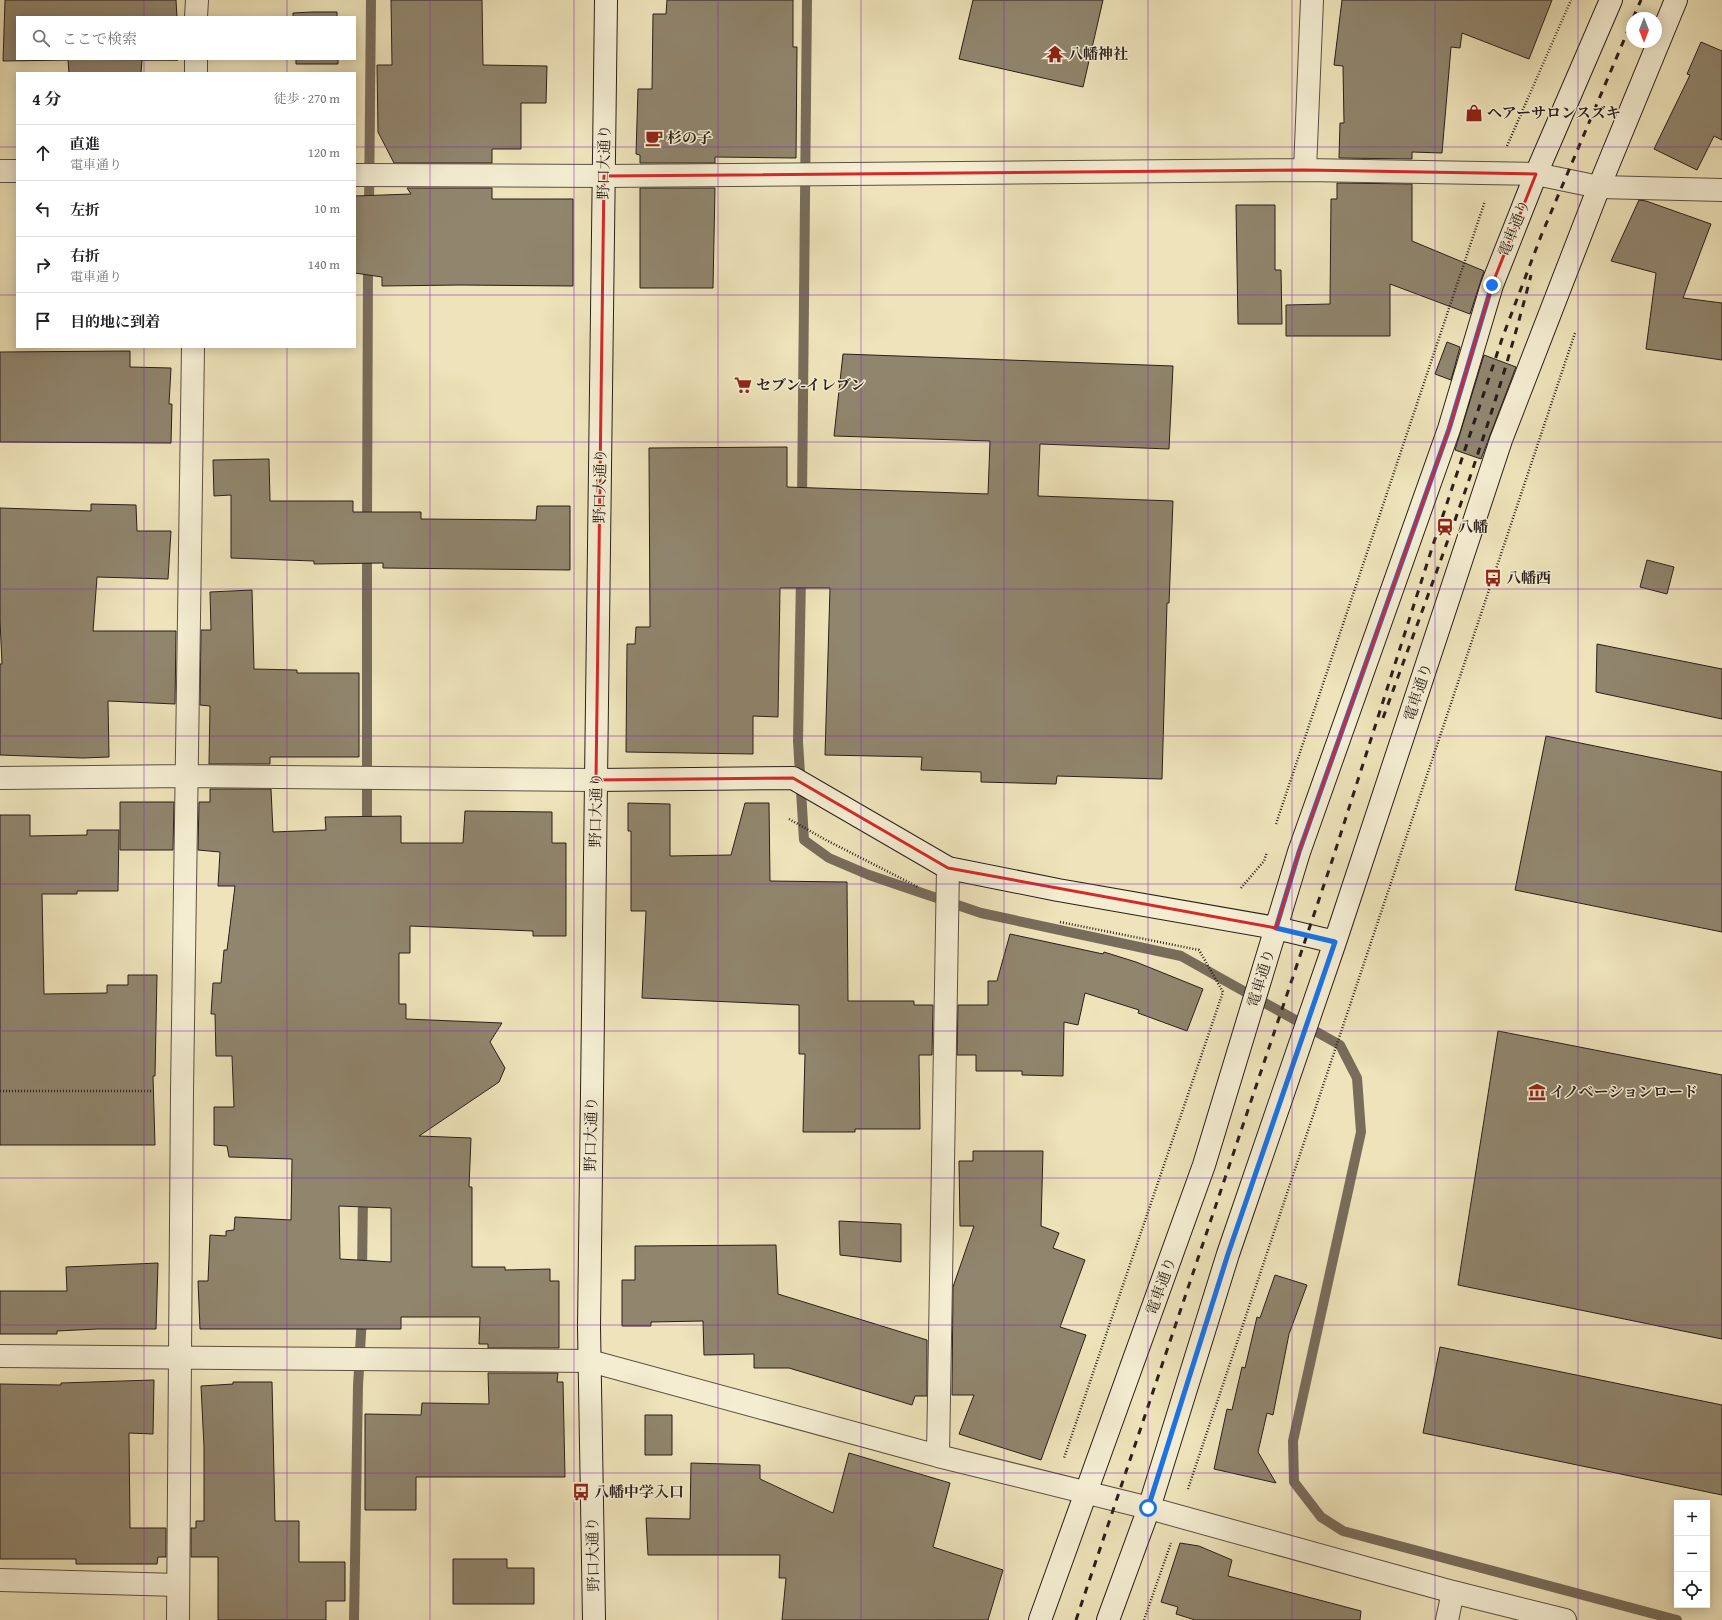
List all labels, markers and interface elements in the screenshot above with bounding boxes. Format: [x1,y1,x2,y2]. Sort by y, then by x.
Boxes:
north arrow [1626,12,1662,48]
search box [16,16,356,60]
icon: search [30,27,52,49]
text: ここで検索 [62,28,137,49]
place label: 八幡神社 [1068,43,1128,64]
temple icon: 八幡神社 [1045,44,1065,64]
text: 4 分 [32,86,62,111]
text: 徒歩 · 270 m [274,89,340,108]
place label: ヘアーサロンスズキ [1487,102,1621,123]
shop icon: ヘアーサロンスズキ [1464,103,1484,123]
street label: 野口大通り [592,124,615,200]
place label: 杉の子 [667,127,712,148]
cafe icon: 杉の子 [644,128,664,148]
text: 直進 [70,133,100,154]
icon: ahead [32,142,54,164]
text: 120 m [308,143,340,162]
text: 電車通り [70,155,122,174]
street label: 電車通り [1493,196,1535,260]
icon: left [32,198,54,220]
text: 左折 [70,199,100,220]
text: 10 m [314,199,340,218]
text: 右折 [70,245,100,266]
icon: right [32,254,54,276]
text: 140 m [308,255,340,274]
text: 電車通り [70,267,122,286]
route end [1483,276,1501,294]
icon: arrive [32,310,54,332]
text: 目的地に到着 [70,311,160,332]
place label: セブン-イレブン [756,374,865,395]
supermarket icon: セブン-イレブン [733,375,753,395]
street label: 野口大通り [588,448,611,524]
place label: 八幡 [1458,516,1488,537]
station icon: 八幡 [1435,517,1455,537]
place label: 八幡西 [1506,567,1551,588]
bus stop icon: 八幡西 [1483,568,1503,588]
street label: 電車通り [1398,660,1437,724]
street label: 野口大通り [584,772,607,848]
street label: 電車通り [1242,946,1279,1010]
place label: イノベーションロード [1550,1081,1698,1102]
museum icon: イノベーションロード [1527,1082,1547,1102]
street label: 野口大通り [579,1096,602,1172]
street label: 電車通り [1140,1254,1181,1318]
place label: 八幡中学入口 [594,1481,684,1502]
bus stop icon: 八幡中学入口 [571,1482,591,1502]
route start [1139,1499,1157,1517]
map controls [1674,1500,1710,1608]
button: + [1674,1500,1710,1536]
street label: 野口大通り [581,1516,604,1592]
button: − [1674,1536,1710,1572]
button: locate [1674,1572,1710,1608]

